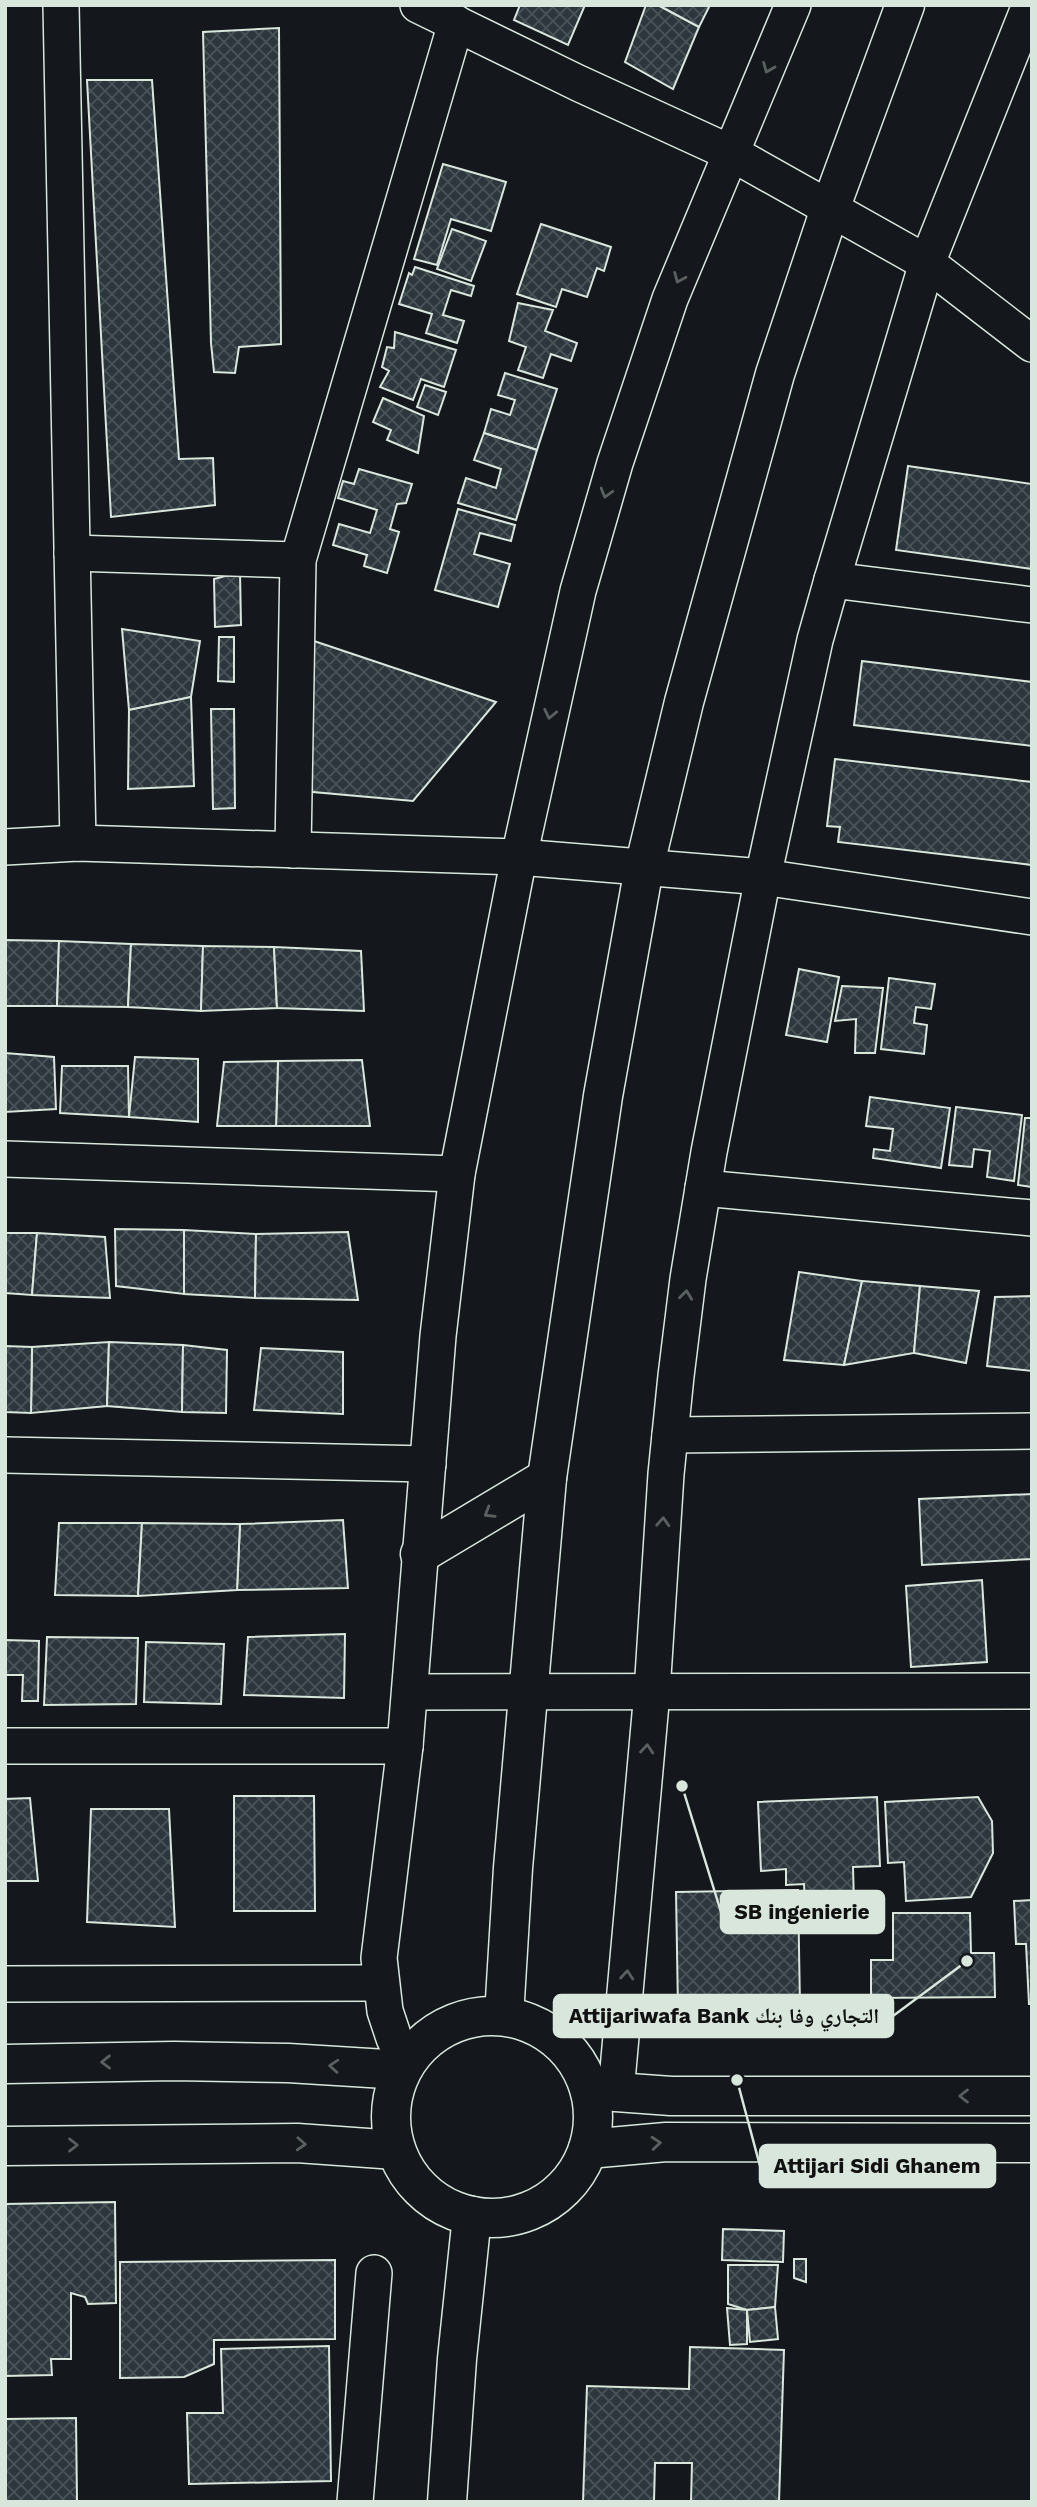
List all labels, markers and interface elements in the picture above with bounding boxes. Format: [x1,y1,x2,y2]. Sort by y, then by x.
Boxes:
one-way arrow [762,62,776,74]
one-way arrow [673,271,687,283]
one-way arrow [599,487,614,499]
one-way arrow [544,708,559,720]
one-way arrow [678,1289,693,1301]
one-way arrow [483,1505,496,1518]
one-way arrow [656,1516,671,1527]
one-way arrow [639,1743,654,1754]
callout: SB ingenierie [721,1891,884,1933]
text: SB ingenierie [734,1899,870,1924]
one-way arrow [619,1969,634,1980]
callout: Attijariwafa Bank التجاري وفا بنك [554,1995,893,2037]
text: Attijariwafa Bank التجاري وفا بنك [569,2003,879,2032]
one-way arrow [101,2054,111,2070]
one-way arrow [328,2059,339,2074]
one-way arrow [958,2088,968,2104]
one-way arrow [296,2136,307,2151]
one-way arrow [651,2136,662,2151]
one-way arrow [69,2137,79,2153]
callout: Attijari Sidi Ghanem [760,2145,995,2187]
text: Attijari Sidi Ghanem [774,2153,980,2178]

